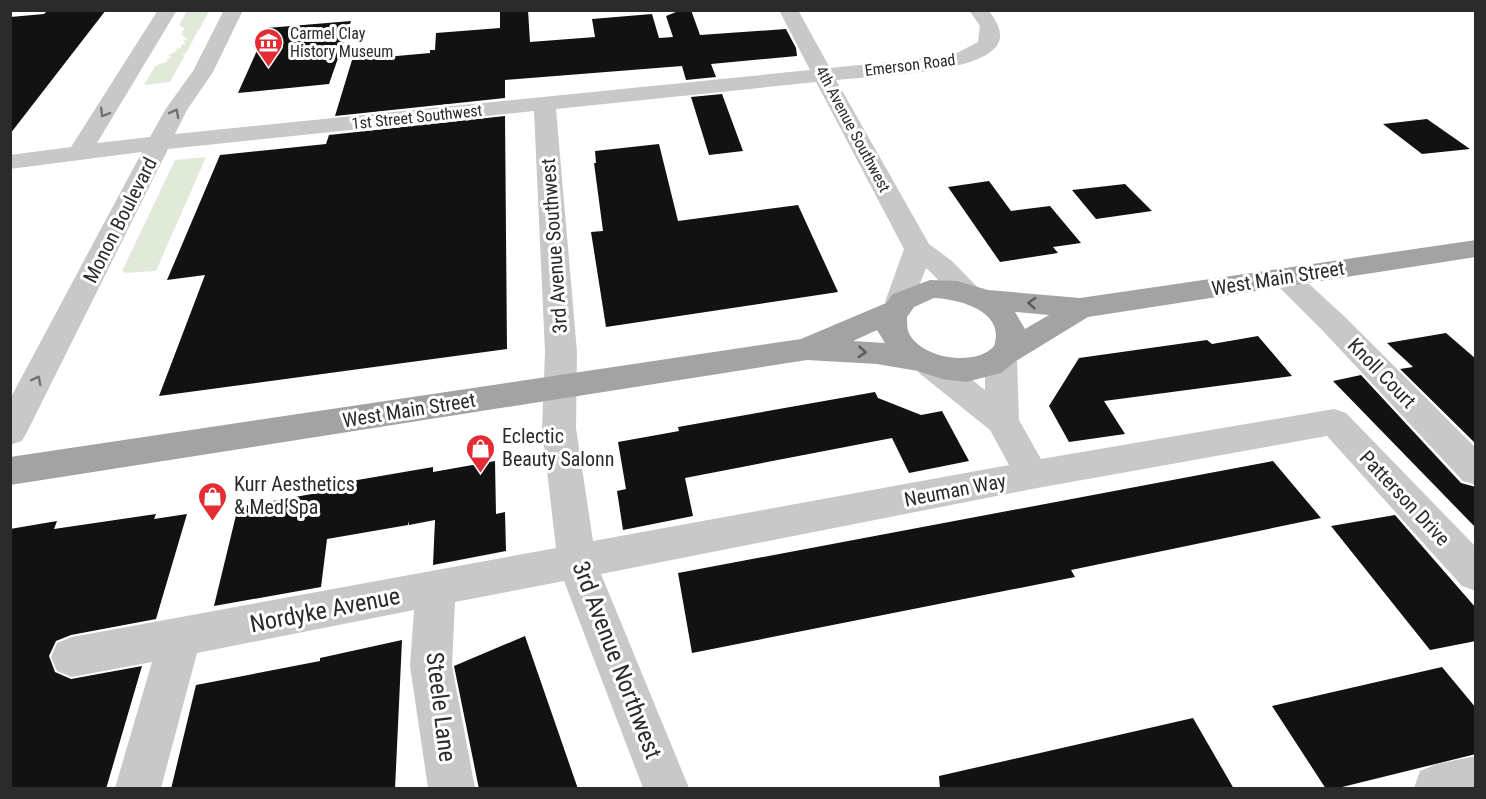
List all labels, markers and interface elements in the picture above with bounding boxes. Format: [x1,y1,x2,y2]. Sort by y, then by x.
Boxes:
place label: Carmel Clay History Museum [290,24,393,61]
museum icon: Carmel Clay History Museum [253,26,285,68]
street label: Emerson Road [864,50,956,80]
street label: 4th Avenue Southwest [812,63,894,196]
street label: 1st Street Southwest [351,101,484,133]
one-way arrow [100,107,111,118]
one-way arrow [168,109,179,120]
street label: Monon Boulevard [78,153,162,287]
street label: 3rd Avenue Southwest [536,158,572,334]
street label: West Main Street [1210,256,1346,300]
one-way arrow [1027,297,1037,310]
street label: Knoll Court [1343,333,1421,413]
one-way arrow [858,346,867,359]
one-way arrow [30,375,42,386]
street label: West Main Street [341,388,477,432]
place label: Eclectic Beauty Salonn [502,424,614,471]
shop icon: Eclectic Beauty Salonn [465,432,497,474]
street label: Patterson Drive [1355,445,1455,551]
street label: Neuman Way [902,468,1008,512]
place label: Kurr Aesthetics & Med Spa [234,472,355,519]
shop icon: Kurr Aesthetics & Med Spa [197,480,229,522]
street label: 3rd Avenue Northwest [566,557,668,763]
street label: Nordyke Avenue [248,582,402,638]
street label: Steele Lane [420,651,462,763]

